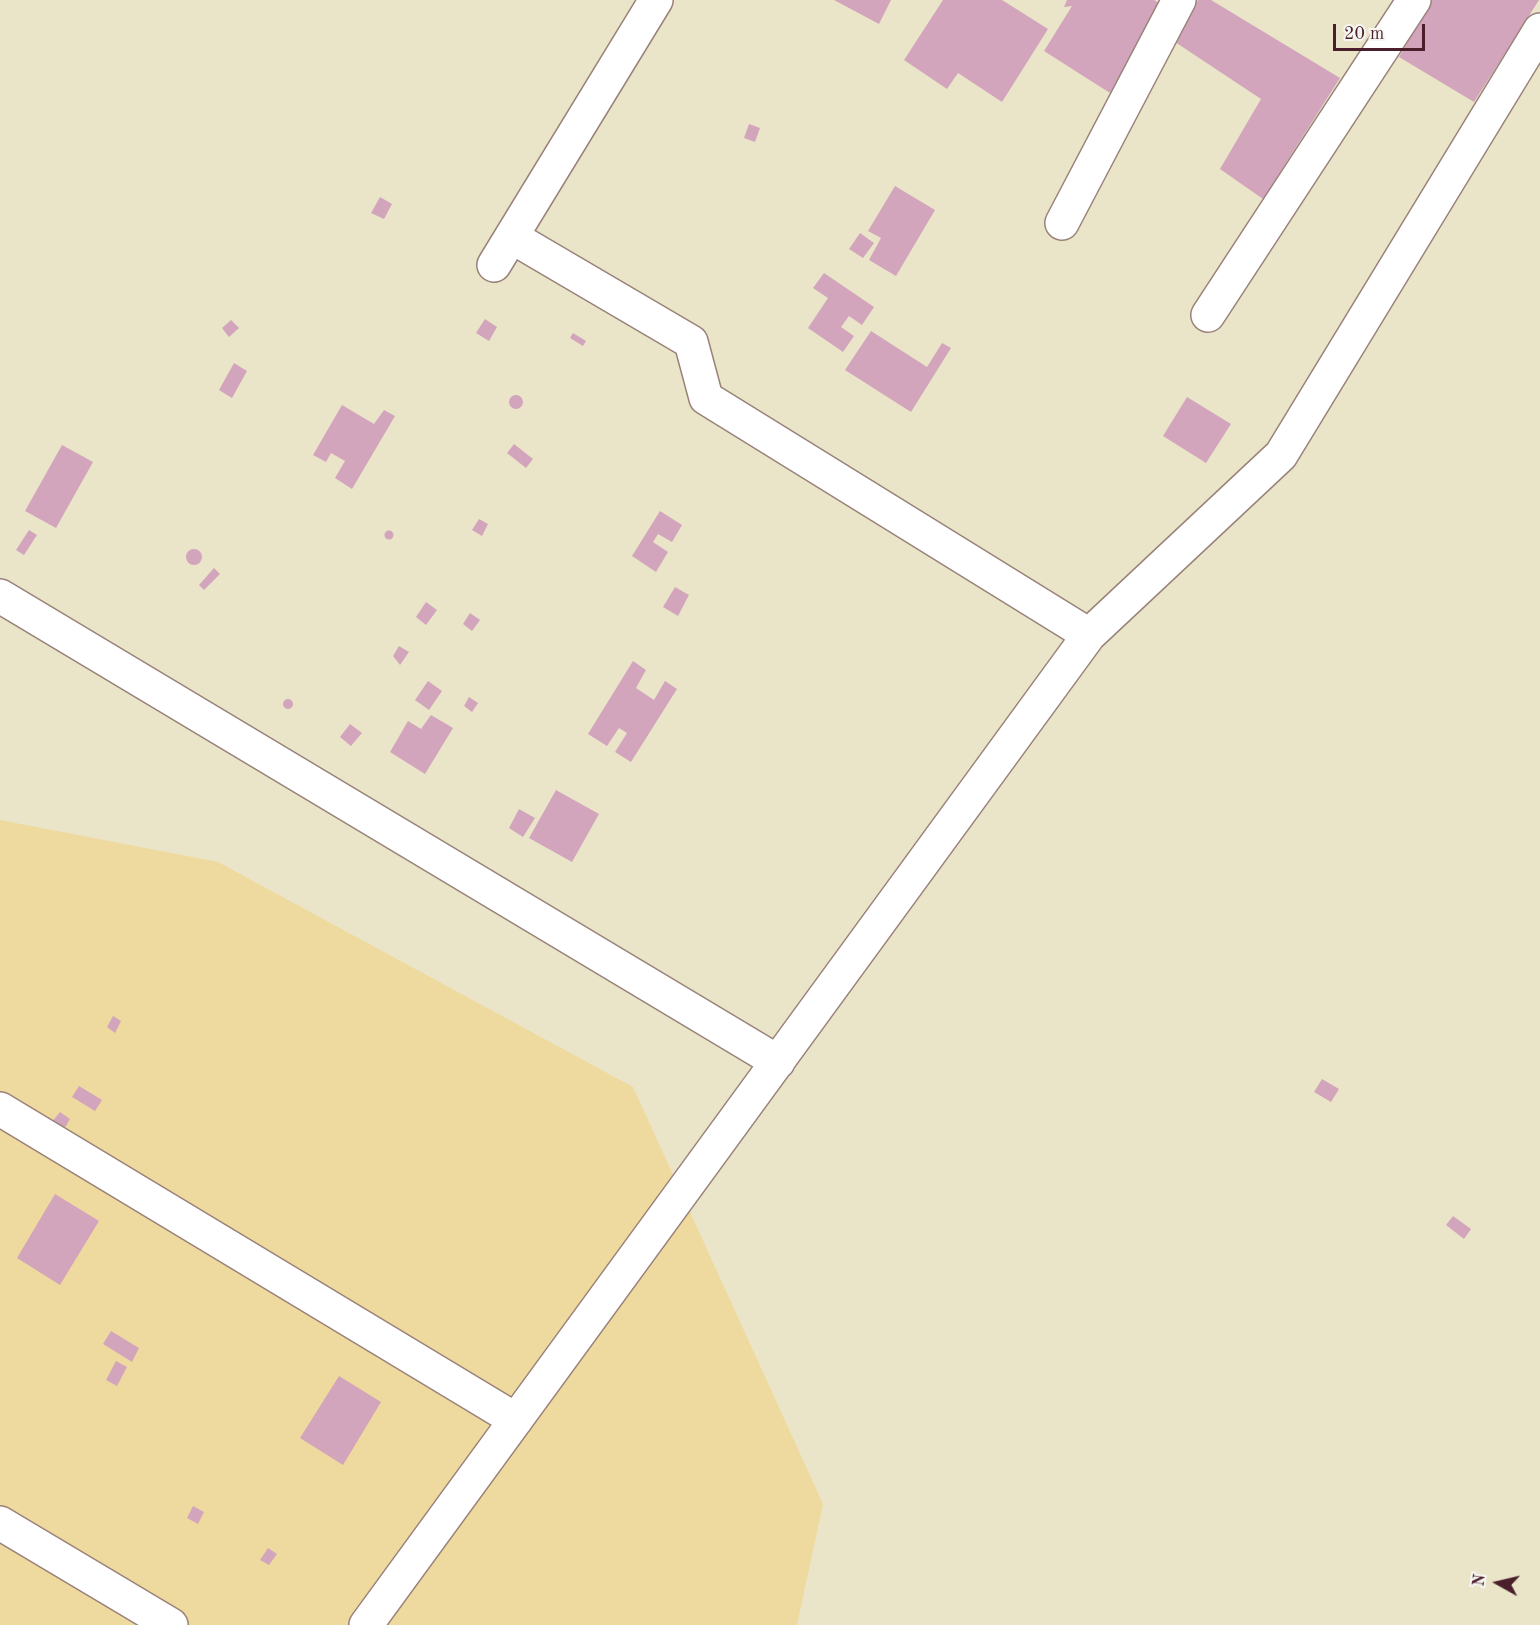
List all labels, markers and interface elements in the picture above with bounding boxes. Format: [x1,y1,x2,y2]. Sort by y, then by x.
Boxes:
scale bar [1336,12,1428,50]
text: 20 m [1344,25,1384,43]
north arrow [1468,1553,1528,1613]
text: N [1471,1573,1489,1588]

